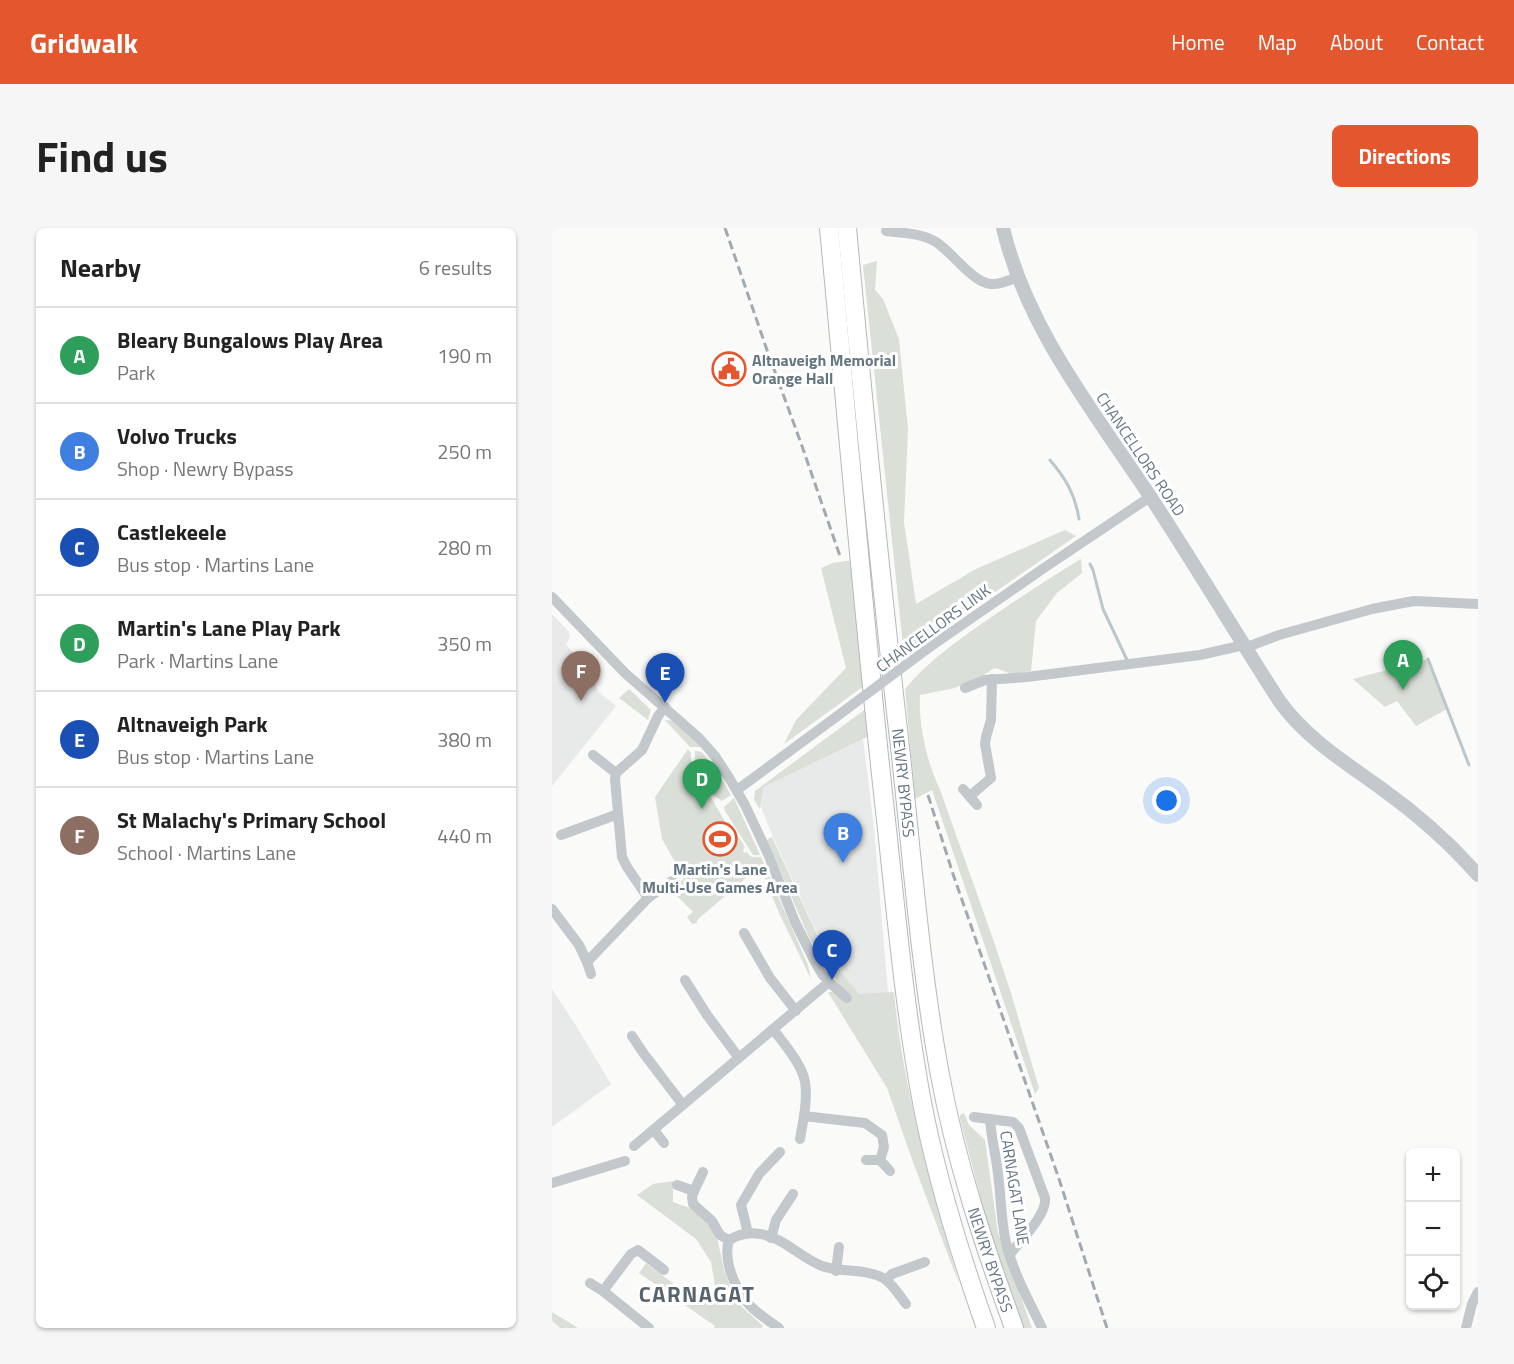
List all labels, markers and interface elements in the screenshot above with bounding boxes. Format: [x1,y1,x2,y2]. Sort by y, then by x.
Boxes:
text: Gridwalk [30,21,138,64]
text: Home [1171,26,1225,58]
text: Map [1258,26,1297,58]
text: About [1330,26,1383,58]
text: Contact [1416,26,1484,58]
text: Find us [36,124,168,188]
button: Directions [1332,125,1478,187]
text: Nearby [60,248,141,287]
text: 6 results [419,252,492,283]
text: Bleary Bungalows Play Area [117,323,383,357]
text: A [73,340,86,371]
text: 190 m [437,340,492,371]
place label: Altnaveigh Memorial Orange Hall [752,348,896,390]
public building icon: Altnaveigh Memorial Orange Hall [711,351,747,387]
text: Park [117,357,155,388]
street label: CHANCELLORS ROAD [1090,387,1192,521]
text: Volvo Trucks [117,419,237,453]
text: B [73,436,86,467]
text: 250 m [437,436,492,467]
text: Shop · Newry Bypass [117,453,294,484]
text: Castlekeele [117,515,226,549]
text: C [74,532,85,563]
text: 280 m [437,532,492,563]
text: Bus stop · Martins Lane [117,549,314,580]
street label: CHANCELLORS LINK [871,578,995,678]
text: Martin's Lane Play Park [117,611,341,645]
text: D [73,628,86,659]
text: 350 m [437,628,492,659]
pin: A [1384,640,1422,690]
text: Park · Martins Lane [117,645,278,676]
pin: F [561,652,600,701]
pin: E [646,654,684,703]
text: Altnaveigh Park [117,707,268,741]
text: E [74,724,85,755]
text: 380 m [437,724,492,755]
street label: NEWRY BYPASS [886,727,921,839]
text: Bus stop · Martins Lane [117,741,314,772]
pin: D [682,760,722,809]
your location [1152,786,1181,815]
text: St Malachy's Primary School [117,803,386,837]
pin: B [824,814,862,863]
text: F [74,820,85,851]
text: 440 m [437,820,492,851]
sports icon: Martin's Lane Multi-Use Games Area [702,821,738,857]
text: School · Martins Lane [117,837,296,868]
place label: Martin's Lane Multi-Use Games Area [642,857,798,899]
pin: C [812,930,852,980]
street label: CARNAGAT LANE [994,1129,1036,1247]
map controls [1406,1148,1460,1310]
button: + [1406,1148,1460,1202]
button: − [1406,1202,1460,1256]
street label: NEWRY BYPASS [962,1204,1019,1316]
button: locate [1406,1256,1460,1310]
district label: CARNAGAT [639,1277,755,1311]

